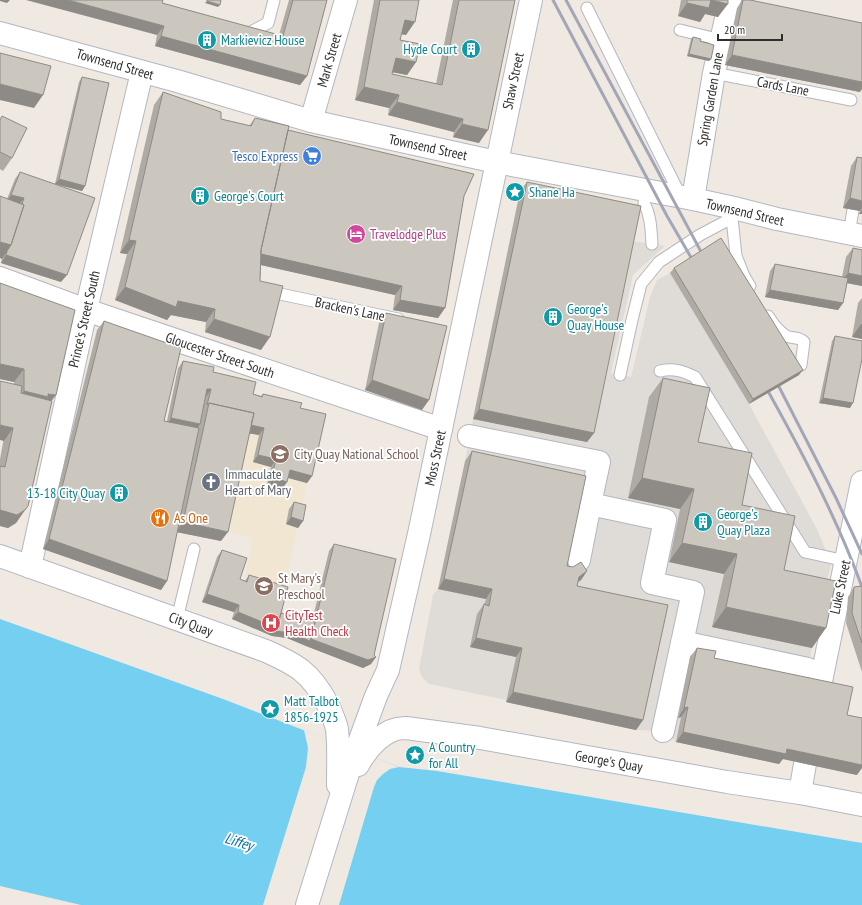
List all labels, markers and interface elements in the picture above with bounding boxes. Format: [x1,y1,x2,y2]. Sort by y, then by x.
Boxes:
scale bar [718,16,782,42]
text: 20 m [724,22,745,37]
building icon: Markievicz House [196,29,218,51]
place label: Markievicz House [221,31,305,49]
street label: Mark Street [313,31,345,89]
building icon: Hyde Court [460,38,482,60]
place label: Hyde Court [403,40,457,58]
street label: Townsend Street [74,44,156,84]
street label: Shaw Street [498,51,528,111]
street label: Spring Garden Lane [693,51,727,147]
street label: Cards Lane [755,72,811,100]
street label: Townsend Street [387,130,469,164]
supermarket icon: Tesco Express [301,145,323,167]
place label: Tesco Express [232,147,298,165]
place icon: Shane Ha [504,181,526,203]
place label: Shane Ha [529,183,575,201]
building icon: George's Court [189,185,211,207]
place label: George's Court [214,187,284,205]
street label: Townsend Street [704,194,786,230]
hotel icon: Travelodge Plus [345,223,367,245]
place label: Travelodge Plus [370,225,447,243]
street label: Prince's Street South [64,269,104,369]
street label: Bracken's Lane [313,293,387,325]
place label: George's Quay House [567,300,625,334]
building icon: George's Quay House [542,306,564,328]
street label: Gloucester Street South [163,328,277,382]
street label: Moss Street [420,428,450,487]
school or university icon: City Quay National School [269,443,291,465]
place label: City Quay National School [294,445,420,463]
place label: Immaculate Heart of Mary [225,465,292,499]
church icon: Immaculate Heart of Mary [200,471,222,493]
building icon: 13-18 City Quay [108,482,130,504]
place label: 13-18 City Quay [27,484,106,502]
place label: George's Quay Plaza [717,505,770,539]
restaurant icon: As One [149,507,171,529]
place label: As One [174,509,208,527]
building icon: George's Quay Plaza [692,511,714,533]
street label: Luke Street [826,558,855,616]
place label: St Mary's Preschool [278,569,326,603]
school or university icon: St Mary's Preschool [253,575,275,597]
place label: CityTest Health Check [285,606,349,640]
street label: City Quay [166,608,216,641]
hospital icon: CityTest Health Check [260,612,282,634]
place label: Matt Talbot 1856-1925 [284,692,339,726]
place icon: Matt Talbot 1856-1925 [259,698,281,720]
place label: A Country for All [429,738,476,772]
place icon: A Country for All [404,744,426,766]
street label: George's Quay [574,746,645,776]
water label: Liffey [223,828,258,855]

